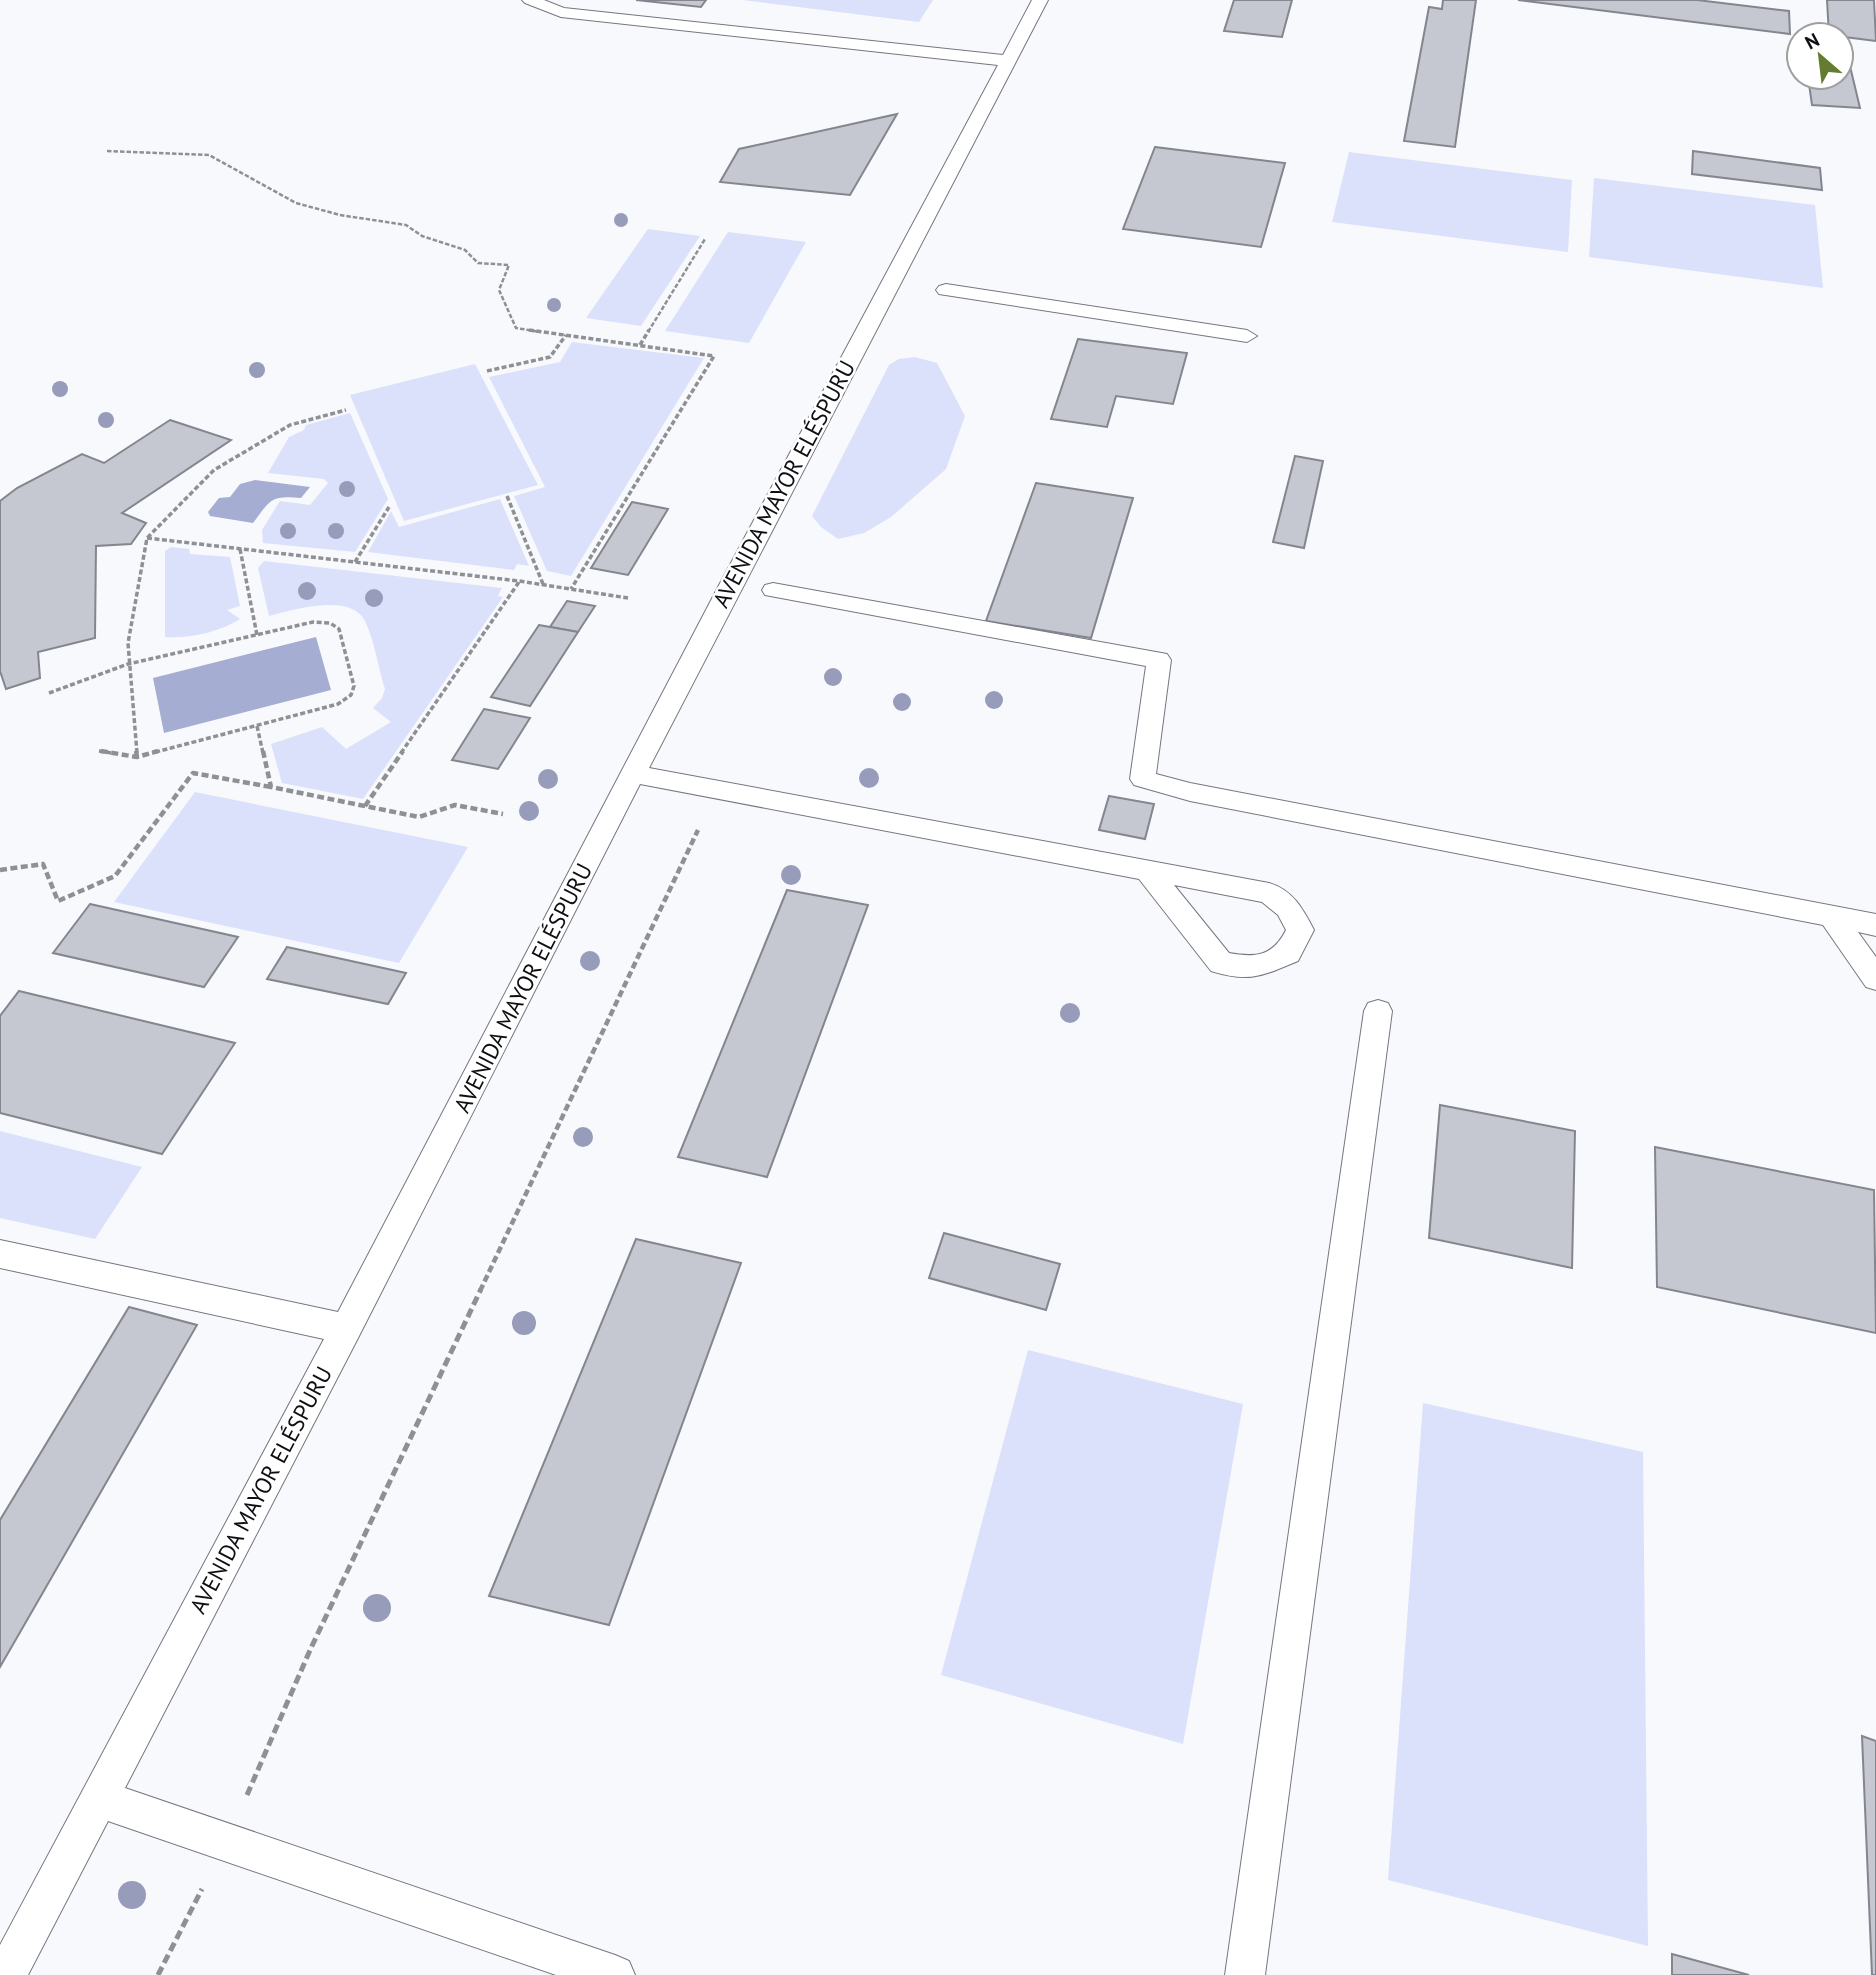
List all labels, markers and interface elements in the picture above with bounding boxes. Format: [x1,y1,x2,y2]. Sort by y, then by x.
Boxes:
north arrow [1785,21,1855,91]
text: N [1801,27,1823,55]
street label: AVENIDA MAYOR ELÉSPURU [706,355,861,612]
street label: AVENIDA MAYOR ELÉSPURU [447,858,598,1117]
street label: AVENIDA MAYOR ELÉSPURU [183,1361,338,1618]

